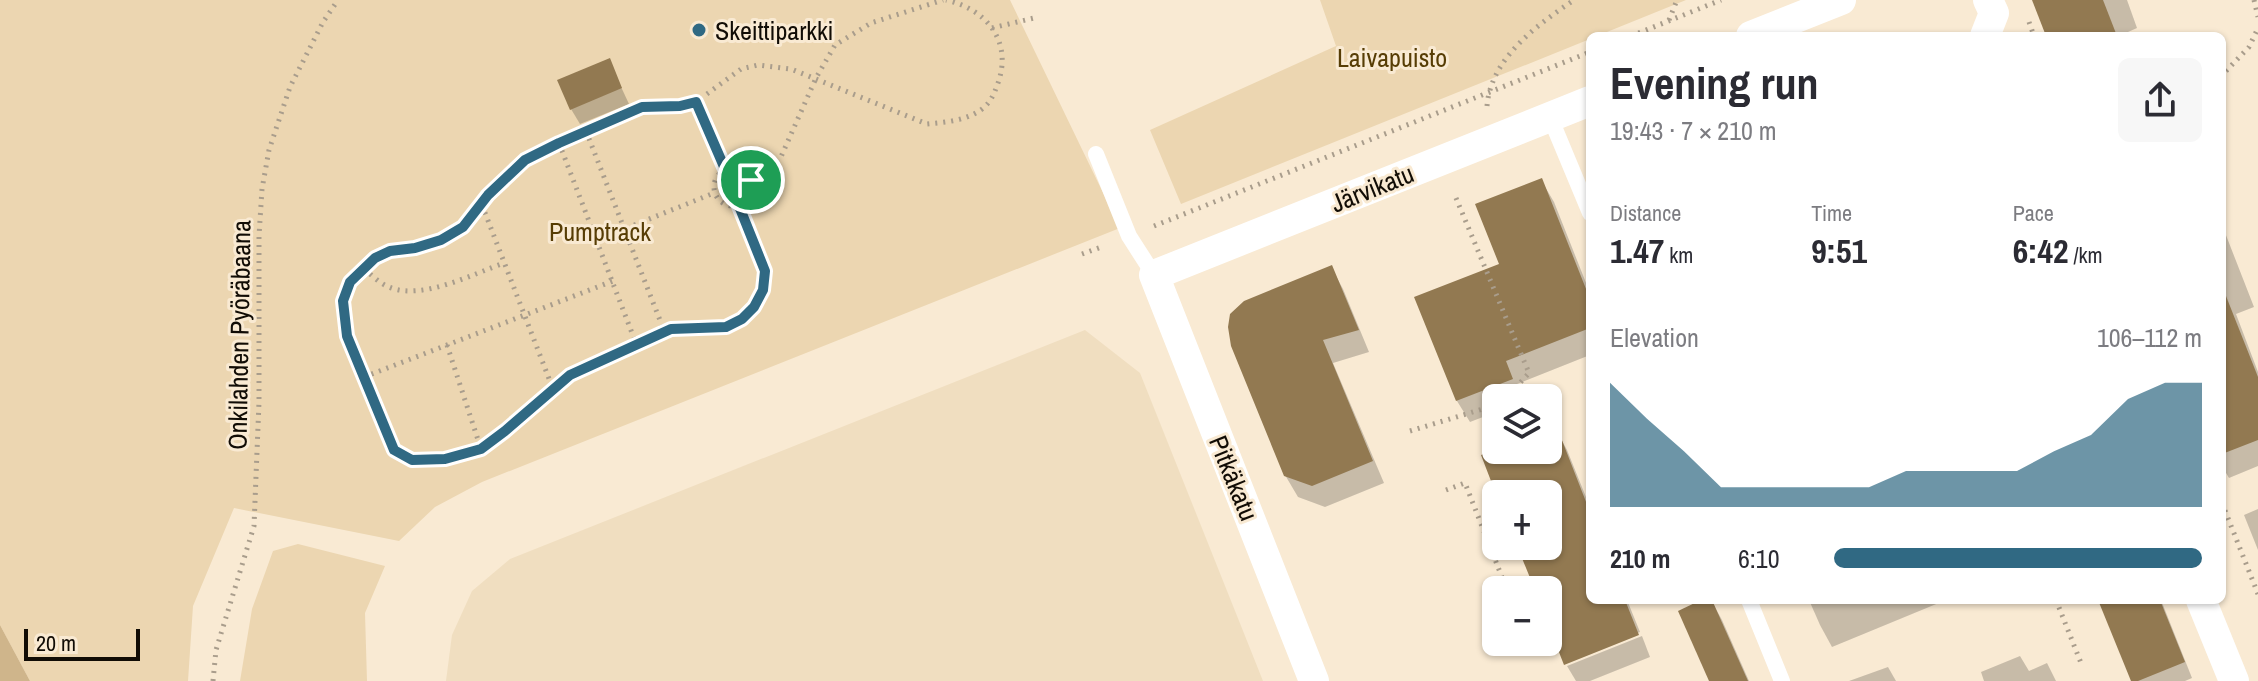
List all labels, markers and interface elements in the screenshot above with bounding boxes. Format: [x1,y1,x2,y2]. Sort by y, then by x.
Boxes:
place label: Skeittiparkki [715,13,834,48]
marker: Skeittiparkki [690,21,708,39]
park label: Laivapuisto [1337,40,1447,75]
text: Evening run [1610,53,1819,113]
button: share [2118,58,2202,142]
text: 19:43 · 7 × 210 m [1610,113,1777,148]
pin [717,146,785,214]
street label: Järvikatu [1325,156,1419,220]
icon: arrive [729,158,773,202]
text: Distance [1610,198,1681,228]
text: Time [1811,198,1852,228]
text: Pace [2013,198,2054,228]
park label: Pumptrack [549,214,651,249]
street label: Onkilahden Pyöräbaana [219,220,259,450]
text: 1.47 [1610,228,1664,274]
text: 9:51 [1811,228,1867,274]
text: 6:42 [2013,228,2068,274]
text: km [1664,240,1693,270]
text: /km [2068,240,2103,270]
text: Elevation [1610,320,1699,355]
text: 106–112 m [2097,320,2202,355]
map controls [1482,384,1562,656]
button: layers [1482,384,1562,464]
street label: Pitkäkatu [1201,430,1267,526]
button: + [1482,480,1562,560]
text: 210 m [1610,541,1670,576]
text: 6:10 [1738,541,1780,576]
button: − [1482,576,1562,656]
scale bar [24,625,140,661]
text: 20 m [36,628,76,658]

